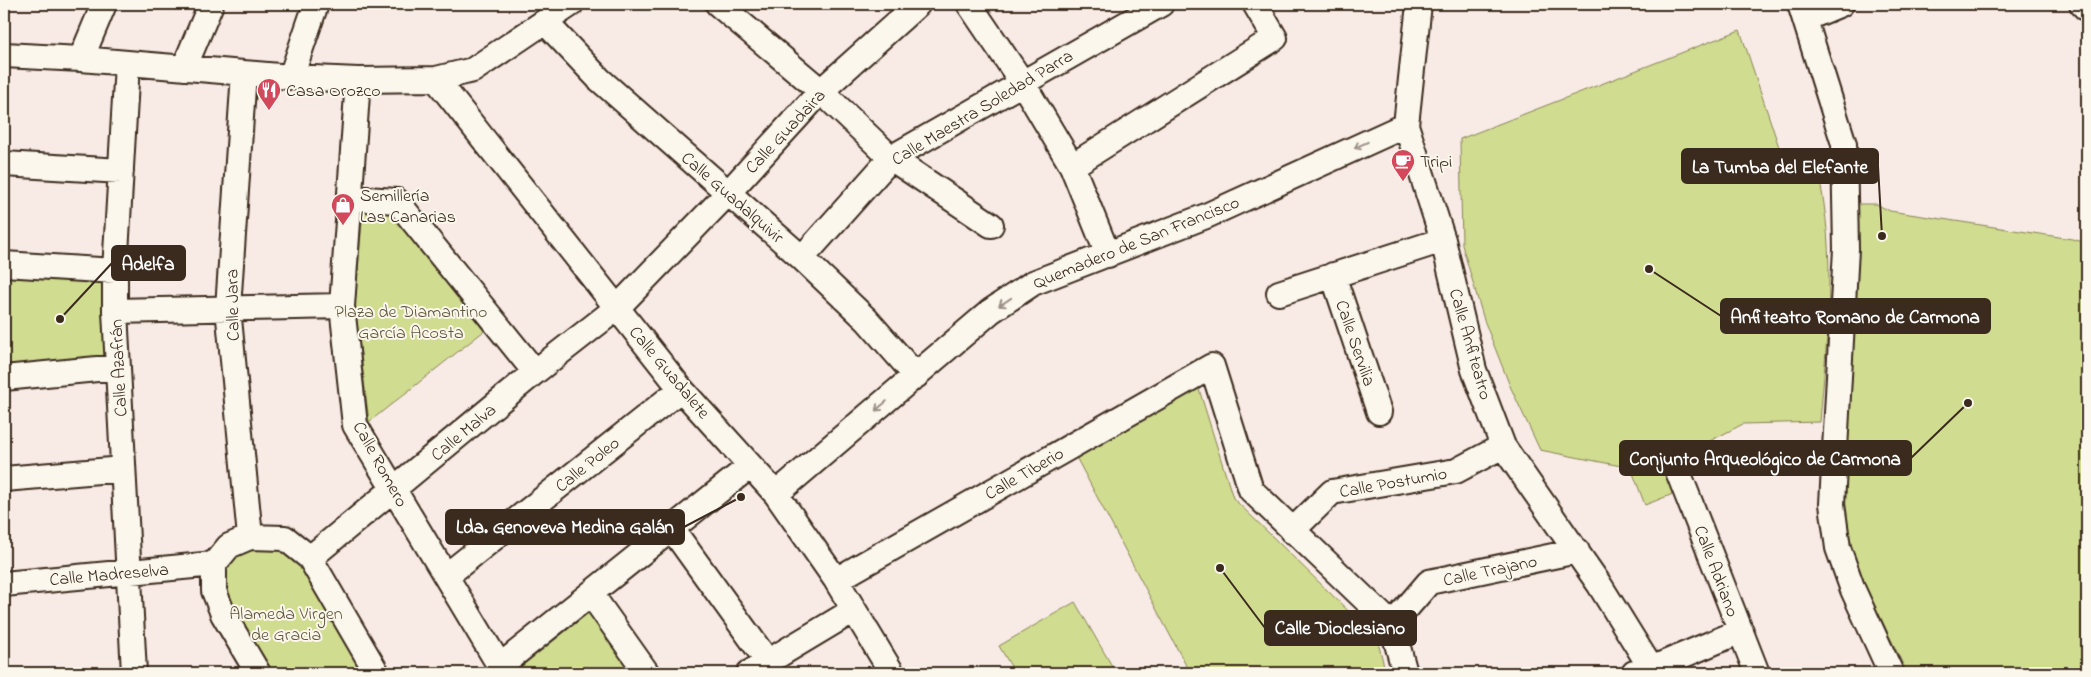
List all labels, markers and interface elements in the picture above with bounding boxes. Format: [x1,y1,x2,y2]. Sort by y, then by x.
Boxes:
street label: Calle Maestra Soledad Parra [887,44,1079,173]
restaurant icon: Casa Orozco [256,77,282,111]
place label: Casa Orozco [286,79,381,105]
street label: Calle Guadaira [740,84,833,181]
one-way arrow [1354,140,1369,150]
street label: Calle Guadalquivir [674,146,789,251]
cafe icon: Tripi [1390,148,1416,182]
callout: La Tumba del Elefante [1682,149,1878,183]
place label: Tripi [1420,150,1452,176]
text: La Tumba del Elefante [1692,155,1869,182]
place label: Semillería Las Canarias [360,184,456,231]
street label: Quemadero de San Francisco [1030,190,1244,297]
shop icon: Semillería Las Canarias [330,192,356,226]
callout: Adelfa [112,246,185,280]
text: Adelfa [121,252,175,279]
street label: Calle Jara [220,269,248,341]
street label: Calle Anfiteatro [1441,286,1497,403]
one-way arrow [998,296,1012,307]
street label: Calle Servilia [1327,297,1381,390]
callout: Anfiteatro Romano de Carmona [1721,299,1990,333]
park label: Plaza de Diamantino García Acosta [335,300,487,347]
text: Anfiteatro Romano de Carmona [1730,305,1980,332]
street label: Calle Azafrán [104,318,136,417]
street label: Calle Guadalete [622,321,716,426]
street label: Calle Malva [426,398,503,469]
one-way arrow [874,400,887,412]
street label: Calle Romero [345,417,414,513]
street label: Calle Poleo [550,431,626,500]
callout: Conjunto Arqueológico de Carmona [1620,441,1911,475]
street label: Calle Tiberio [981,442,1069,508]
text: Conjunto Arqueológico de Carmona [1629,447,1901,476]
street label: Calle Postumio [1337,462,1449,506]
callout: Lda. Genoveva Medina Galán [446,510,684,544]
text: Lda. Genoveva Medina Galán [456,515,674,542]
street label: Calle Adriano [1686,522,1745,621]
street label: Calle Trajano [1441,549,1540,595]
street label: Calle Madreselva [48,558,170,594]
park label: Alameda Virgen de Gracia [229,602,343,649]
callout: Calle Dioclesiano [1265,611,1416,645]
text: Calle Dioclesiano [1275,616,1405,643]

